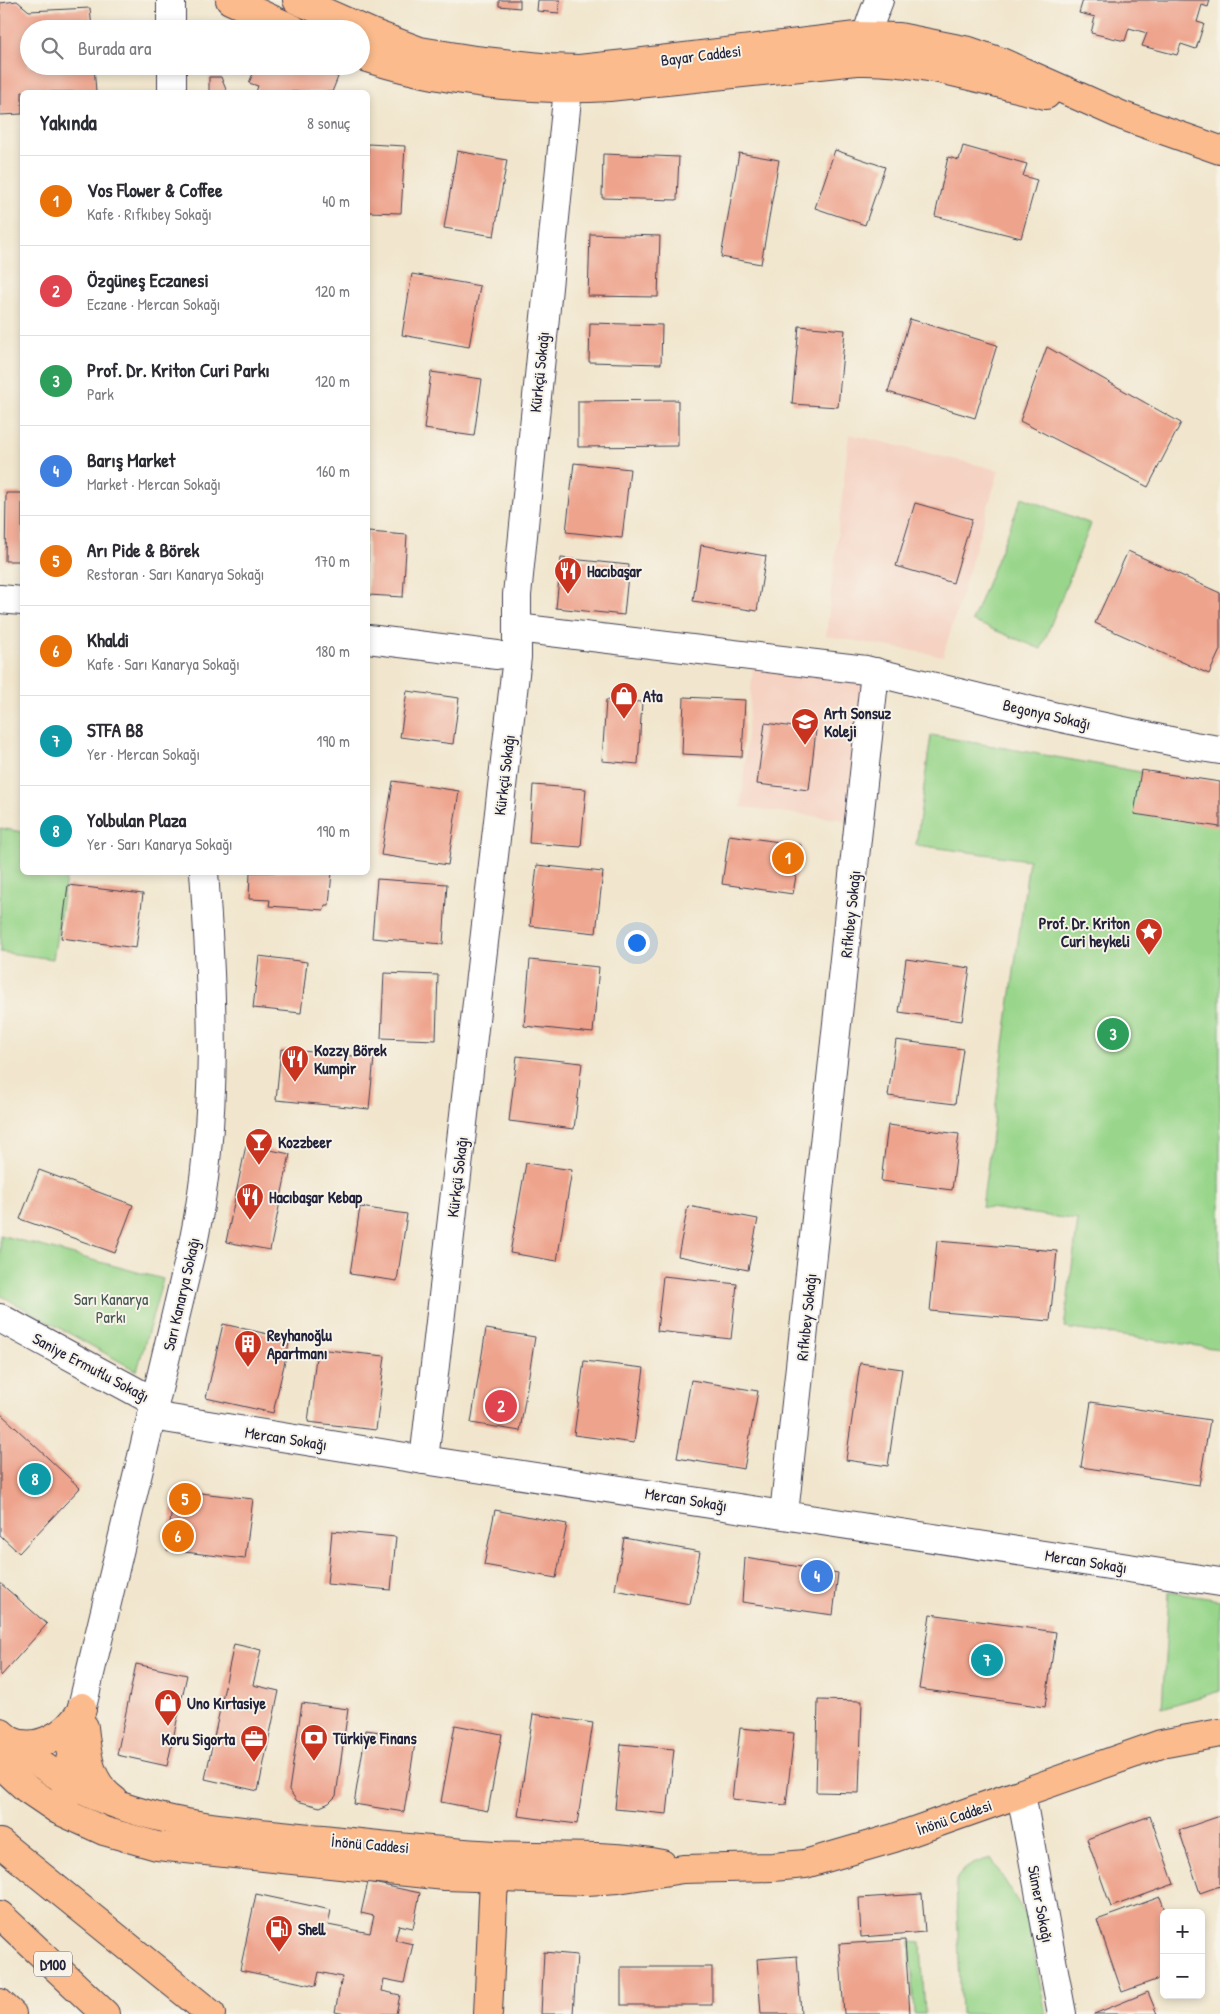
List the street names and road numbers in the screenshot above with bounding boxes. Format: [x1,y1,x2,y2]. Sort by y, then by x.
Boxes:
street label: Bayar Caddesi [660,39,742,71]
street label: Kürkçü Sokağı [524,330,554,414]
street label: Begonya Sokağı [1001,693,1093,735]
street label: Kürkçü Sokağı [488,733,520,817]
street label: Rıfkıbey Sokağı [834,869,866,959]
street label: Kürkçü Sokağı [441,1135,473,1219]
street label: Sarı Kanarya Sokağı [157,1235,205,1353]
street label: Rıfkıbey Sokağı [790,1272,822,1362]
street label: Saniye Ermutlu Sokağı [29,1327,153,1407]
street label: Mercan Sokağı [243,1421,329,1455]
street label: Mercan Sokağı [643,1482,729,1516]
street label: Mercan Sokağı [1043,1544,1129,1578]
street label: İnönü Caddesi [913,1794,995,1840]
street label: İnönü Caddesi [330,1830,410,1858]
street label: Sümer Sokağı [1023,1863,1059,1945]
road number: D100 [34,1952,72,1976]

